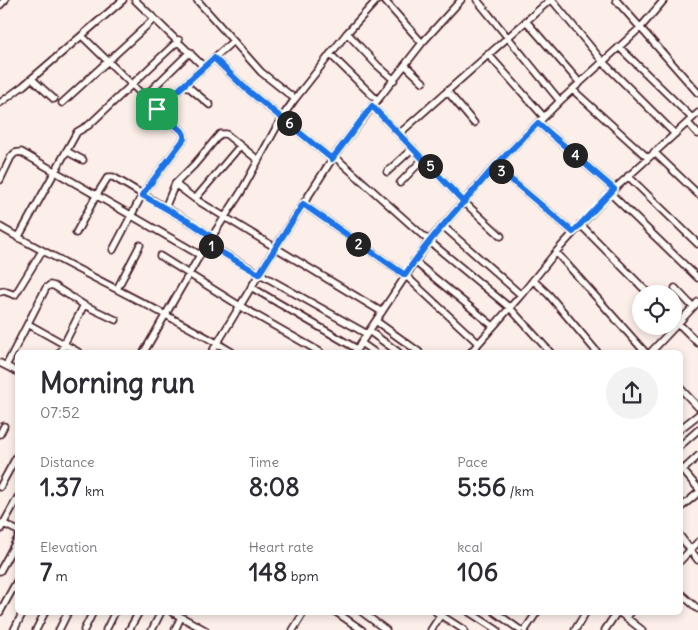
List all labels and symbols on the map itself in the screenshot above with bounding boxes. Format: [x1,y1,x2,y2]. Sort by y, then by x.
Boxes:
pin [136,88,178,130]
pin: 6 [276,110,302,136]
pin: 4 [562,142,588,168]
pin: 5 [418,154,442,178]
pin: 3 [488,158,514,184]
pin: 2 [346,232,370,256]
pin: 1 [198,234,224,258]

